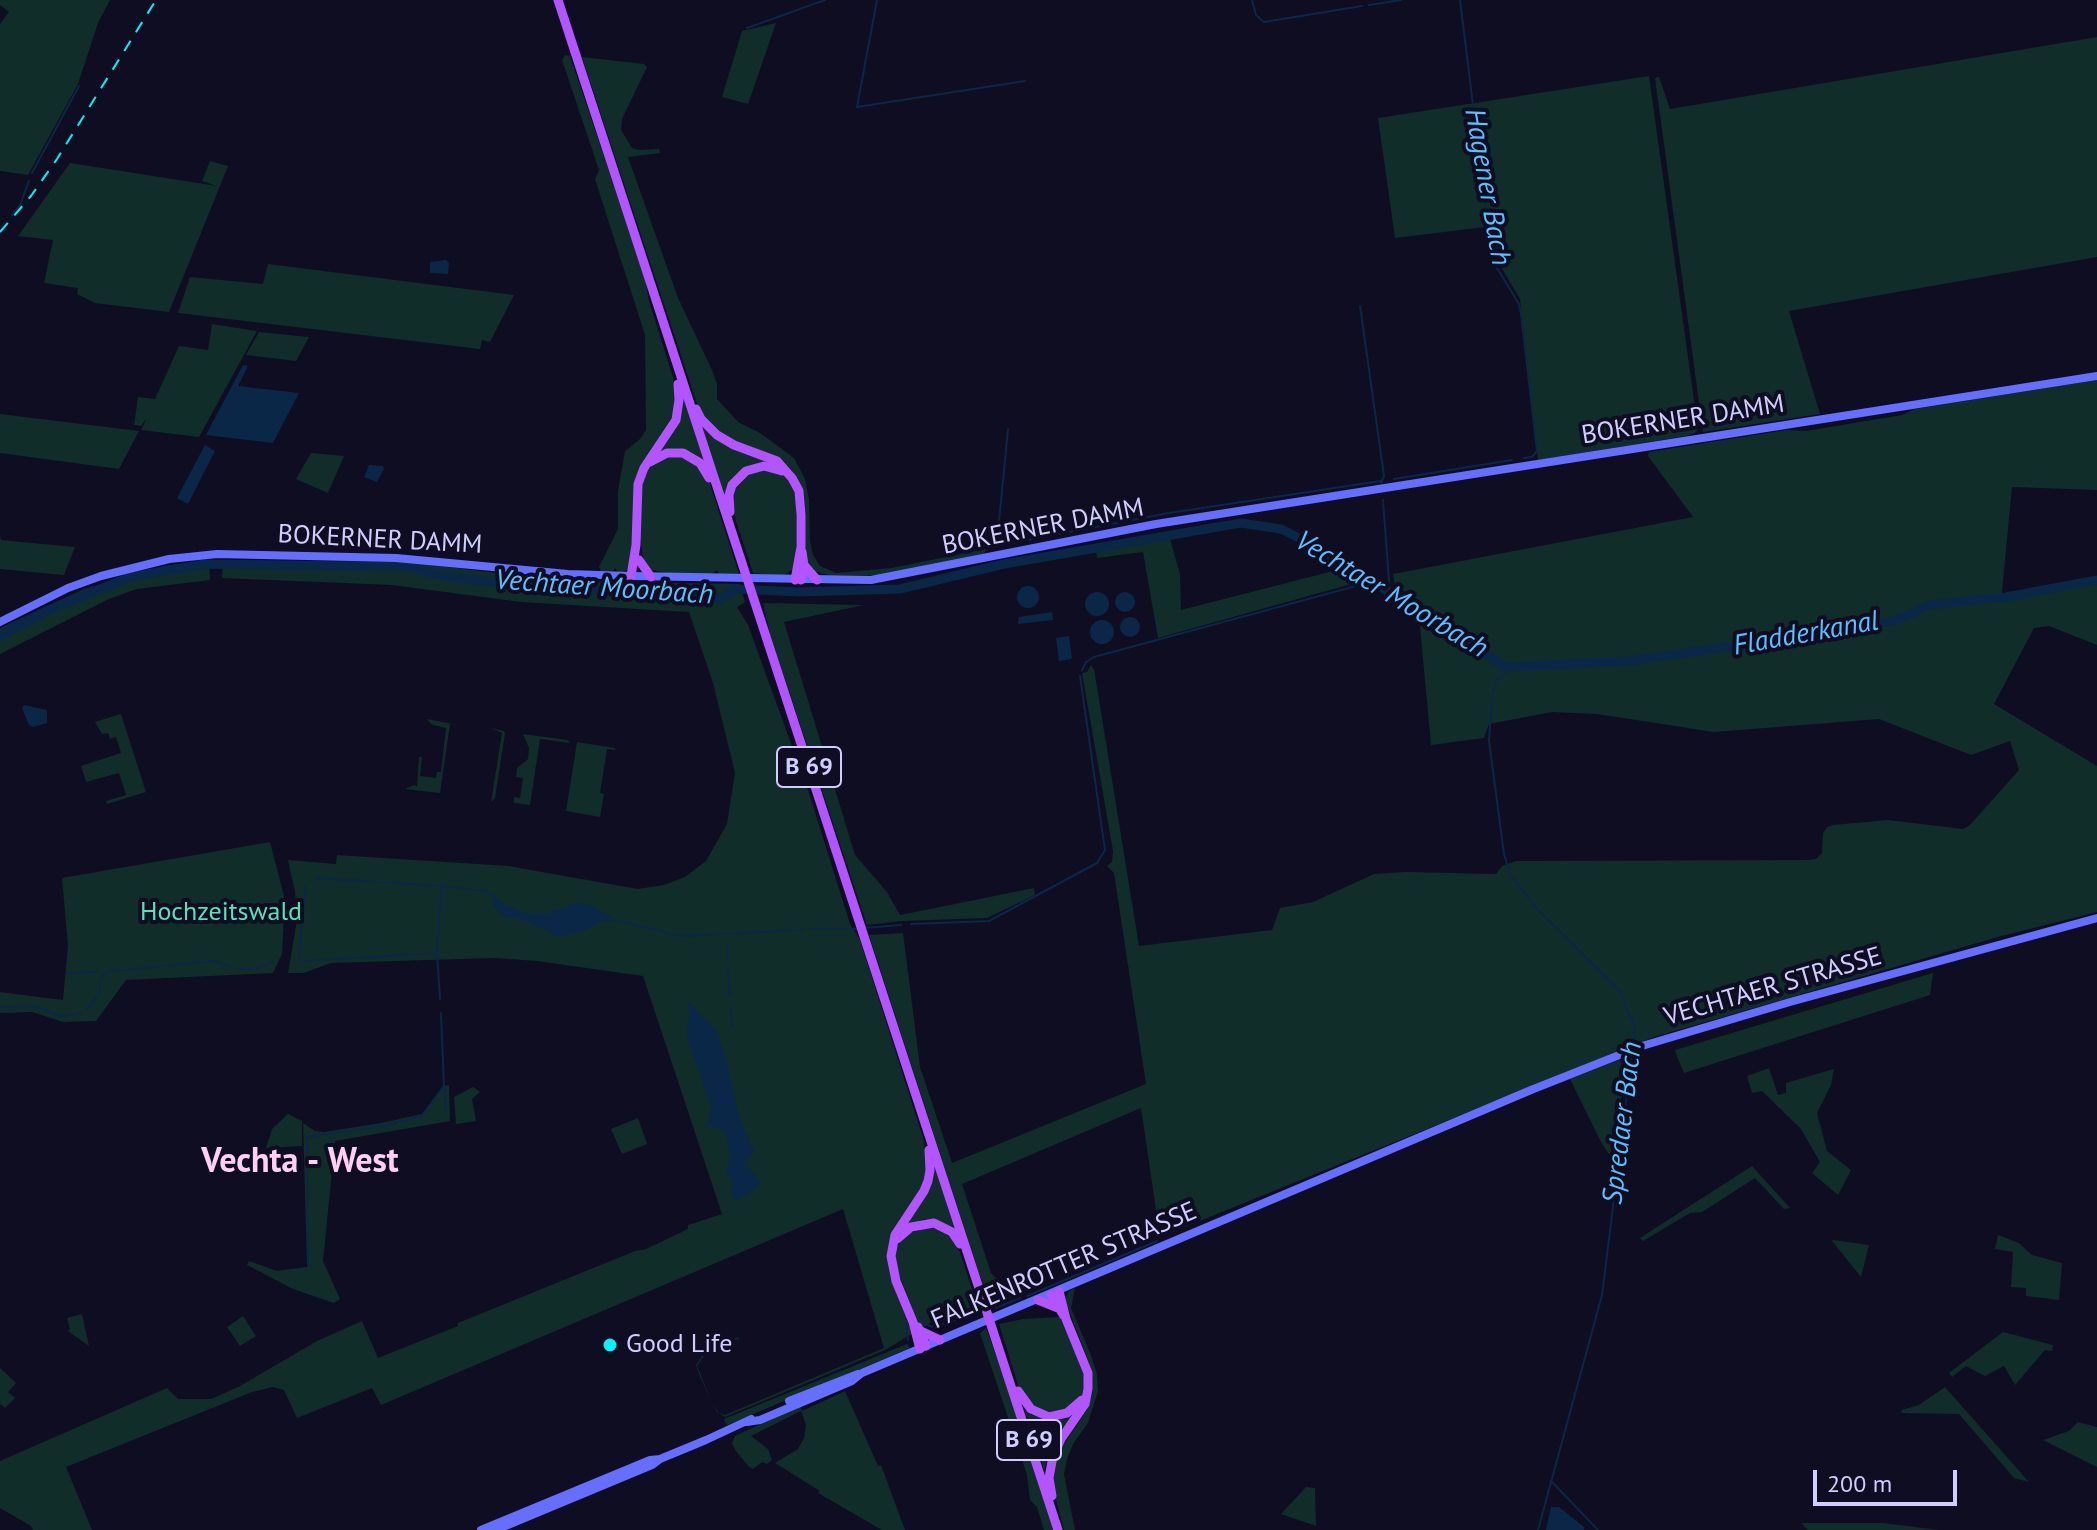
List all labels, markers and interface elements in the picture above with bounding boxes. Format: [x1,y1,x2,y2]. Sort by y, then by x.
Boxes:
water label: Hagener Bach [1457,106,1517,268]
street label: BOKERNER DAMM [1579,389,1787,451]
street label: BOKERNER DAMM [940,492,1146,562]
street label: BOKERNER DAMM [277,519,483,561]
water label: Vechtaer Moorbach [1289,524,1493,666]
water label: Vechtaer Moorbach [494,564,714,612]
water label: Fladderkanal [1731,605,1881,663]
road number: B 69 [777,747,841,787]
park label: Hochzeitswald [140,897,302,929]
street label: VECHTAER STRASSE [1661,941,1885,1033]
water label: Spredaer Bach [1596,1040,1650,1206]
district label: Vechta - West [201,1142,399,1182]
street label: FALKENROTTER STRASSE [926,1196,1202,1336]
place label: Good Life [626,1329,732,1361]
marker: Good Life [601,1336,619,1354]
road number: B 69 [997,1420,1061,1460]
scale bar [1817,1454,1961,1504]
text: 200 m [1827,1468,1892,1499]

